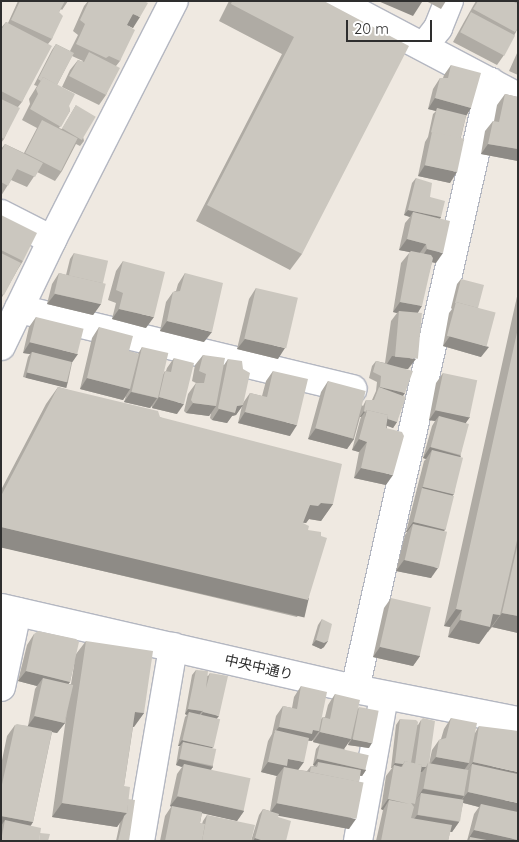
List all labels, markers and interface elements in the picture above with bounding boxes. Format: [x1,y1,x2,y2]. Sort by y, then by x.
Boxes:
scale bar [349,10,435,42]
text: 20 m [354,19,389,38]
street label: 中央中通り [223,651,295,683]

